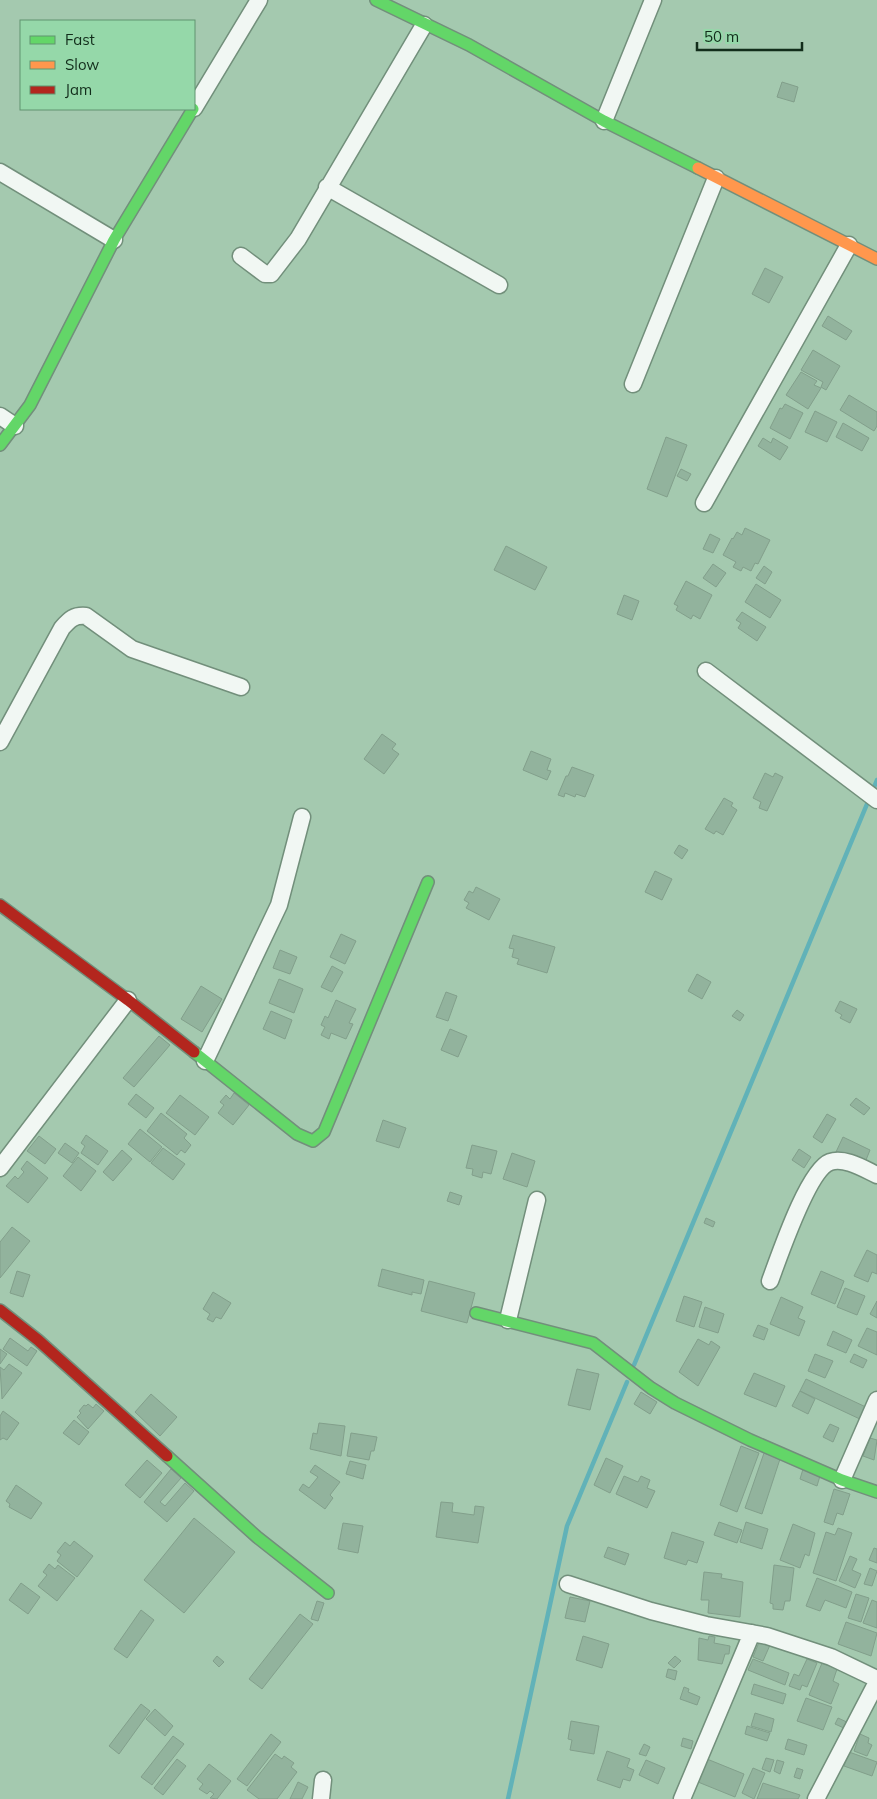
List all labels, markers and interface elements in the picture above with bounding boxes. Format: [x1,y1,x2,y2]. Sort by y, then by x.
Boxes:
legend [20,20,195,110]
scale bar [697,20,802,52]
text: 50 m [704,27,739,46]
text: Fast [65,30,95,49]
text: Slow [65,55,99,74]
text: Jam [65,80,92,99]

